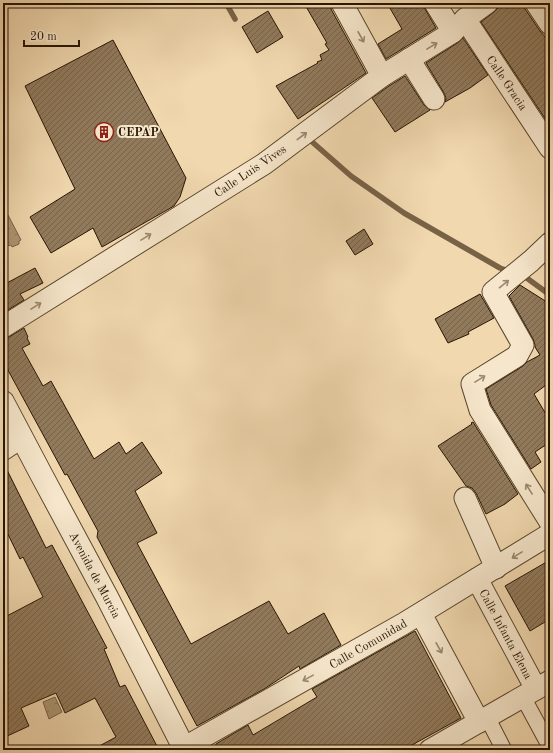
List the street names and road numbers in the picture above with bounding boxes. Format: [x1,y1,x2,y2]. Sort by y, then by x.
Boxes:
street label: Calle Gracia [484,54,529,113]
street label: Calle Luis Vives [212,143,289,200]
street label: Avenida de Murcia [66,530,122,621]
street label: Calle Infanta Elena [476,588,534,681]
street label: Calle Comunidad [328,618,409,672]

